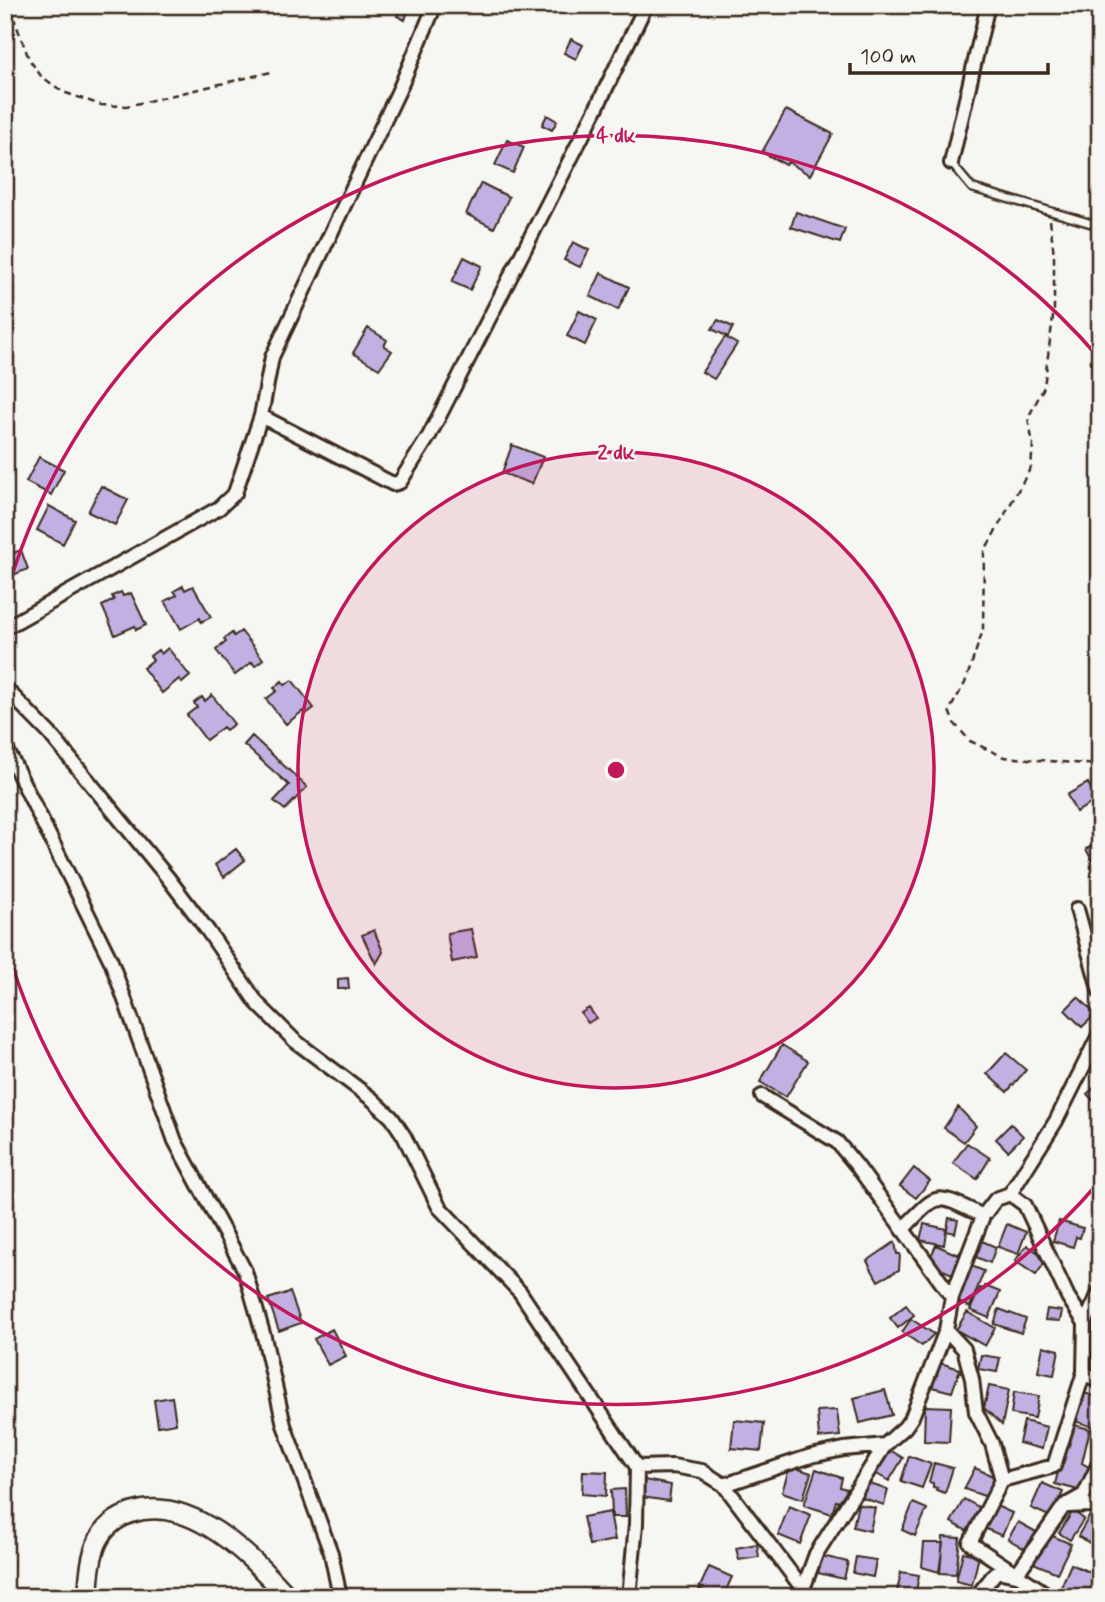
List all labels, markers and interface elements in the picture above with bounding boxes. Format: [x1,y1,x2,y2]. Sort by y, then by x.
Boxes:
scale bar [850,32,1047,76]
text: 100 m [860,43,916,71]
text: 4 dk [596,122,636,150]
text: 2 dk [597,439,635,467]
centre of rings [604,758,628,782]

